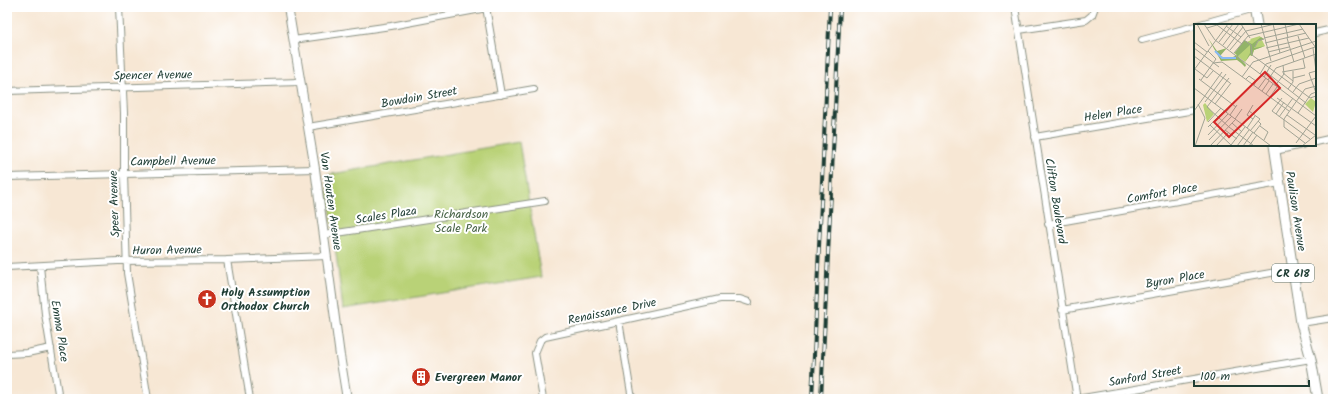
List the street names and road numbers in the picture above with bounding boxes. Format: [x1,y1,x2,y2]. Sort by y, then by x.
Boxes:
street label: Spencer Avenue [113,65,193,86]
street label: Bowdoin Street [379,81,459,114]
street label: Helen Place [1083,99,1144,127]
street label: Campbell Avenue [130,151,217,172]
street label: Van Houten Avenue [314,151,347,252]
street label: Clifton Boulevard [1039,157,1072,246]
street label: Speer Avenue [104,170,125,238]
street label: Paulison Avenue [1280,170,1311,253]
street label: Comfort Place [1125,178,1199,209]
street label: Scales Plaza [354,201,418,230]
street label: Huron Avenue [132,240,203,261]
road number: CR 618 [1272,264,1314,282]
street label: Byron Place [1144,265,1207,294]
street label: Renaissance Drive [566,293,659,330]
street label: Emma Place [45,299,74,364]
street label: Sanford Street [1107,361,1183,392]

